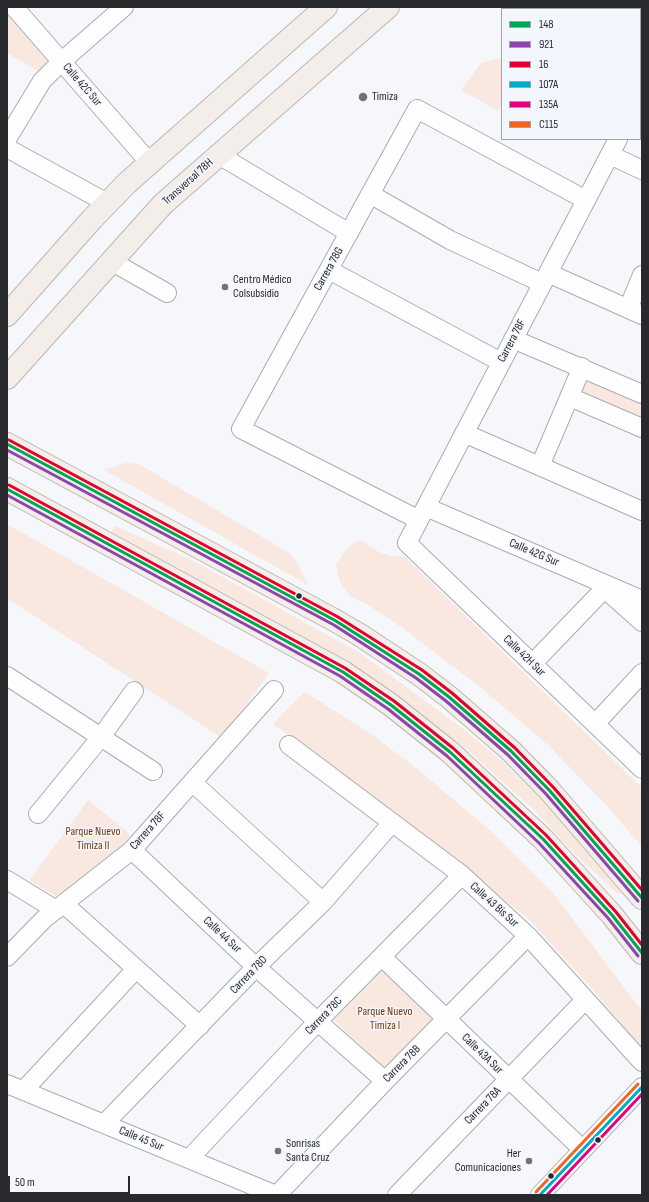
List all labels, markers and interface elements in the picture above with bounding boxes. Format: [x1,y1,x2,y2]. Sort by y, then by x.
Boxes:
legend [501,8,641,140]
text: 148 [539,17,554,32]
text: 921 [539,37,554,52]
text: 16 [539,57,548,72]
street label: Calle 42C Sur [59,60,105,110]
text: 107A [539,77,558,92]
place label: Timiza [372,90,398,104]
marker: Timiza [357,91,369,103]
text: 135A [539,97,558,112]
text: C115 [539,117,558,132]
street label: Transversal 78H [160,156,216,208]
street label: Carrera 78G [311,245,347,293]
place label: Centro Médico Colsubsidio [233,273,291,301]
marker: Centro Médico Colsubsidio [220,282,230,292]
street label: Carrera 78F [495,317,529,365]
street label: Calle 42G Sur [507,536,561,570]
unlabelled marker [294,591,304,601]
street label: Calle 42H Sur [500,632,548,680]
street label: Carrera 78F [127,809,169,853]
park label: Parque Nuevo Timiza II [66,825,120,853]
street label: Calle 43 Bis Sur [467,879,521,931]
street label: Calle 44 Sur [200,914,244,956]
street label: Carrera 78D [227,953,271,997]
street label: Carrera 78C [302,994,346,1038]
park label: Parque Nuevo Timiza I [358,1005,412,1033]
street label: Calle 43A Sur [458,1031,506,1077]
street label: Carrera 78B [380,1042,424,1086]
street label: Carrera 78A [462,1084,504,1128]
street label: Calle 45 Sur [117,1124,165,1154]
unlabelled marker [593,1135,603,1145]
place label: Sonrisas Santa Cruz [286,1137,330,1165]
marker: Sonrisas Santa Cruz [273,1146,283,1156]
place label: Her Comunicaciones [455,1147,521,1175]
marker: Her Comunicaciones [524,1156,534,1166]
scale bar [10,1168,132,1194]
unlabelled marker [546,1171,556,1181]
text: 50 m [15,1175,35,1190]

